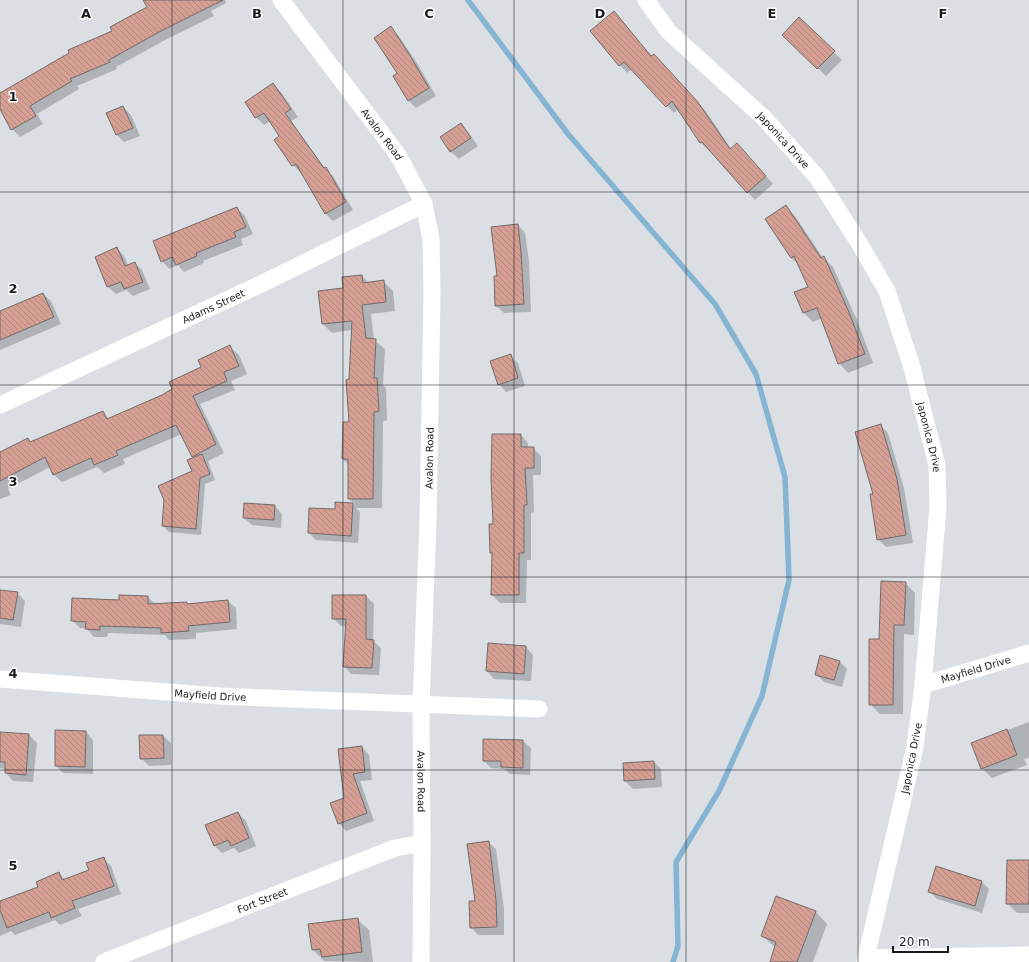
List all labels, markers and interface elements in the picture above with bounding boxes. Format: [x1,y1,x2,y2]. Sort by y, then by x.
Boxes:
text: A [81,6,91,21]
text: B [252,6,262,21]
text: C [424,6,434,21]
text: D [595,6,606,21]
text: E [768,6,776,21]
text: F [939,6,947,21]
text: 1 [8,89,18,104]
street label: Avalon Road [359,106,405,162]
street label: Japonica Drive [754,109,812,171]
text: 2 [8,281,18,296]
street label: Adams Street [180,287,247,326]
street label: Japonica Drive [915,400,942,472]
street label: Avalon Road [423,427,436,489]
text: 3 [8,474,18,489]
street label: Mayfield Drive [940,654,1012,685]
text: 4 [8,666,18,681]
street label: Mayfield Drive [174,688,247,703]
street label: Japonica Drive [899,722,924,796]
street label: Avalon Road [415,750,427,812]
text: 5 [8,858,18,873]
street label: Fort Street [236,886,289,915]
scale bar [893,928,948,954]
text: 20 m [899,935,930,949]

